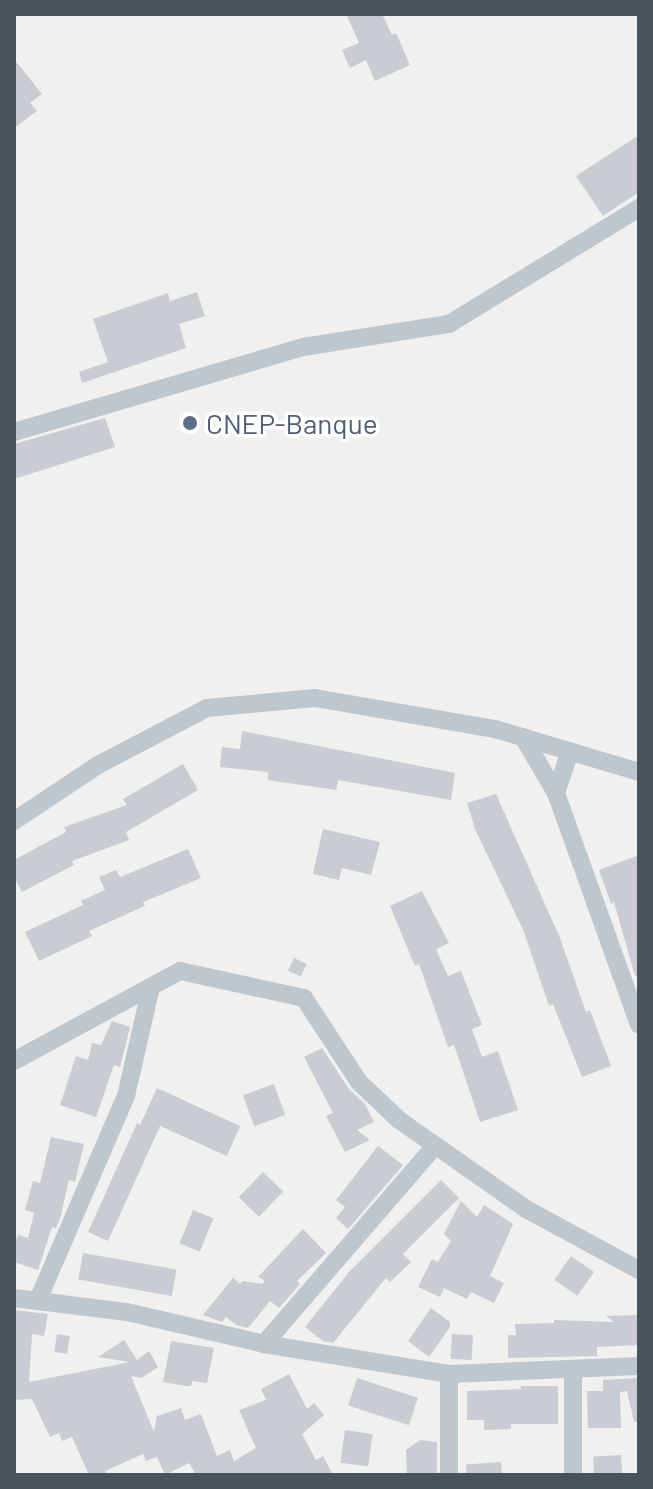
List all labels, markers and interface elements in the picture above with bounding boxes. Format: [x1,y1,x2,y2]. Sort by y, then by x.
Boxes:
place label: CNEP-Banque [206,406,378,440]
marker: CNEP-Banque [181,414,199,432]

